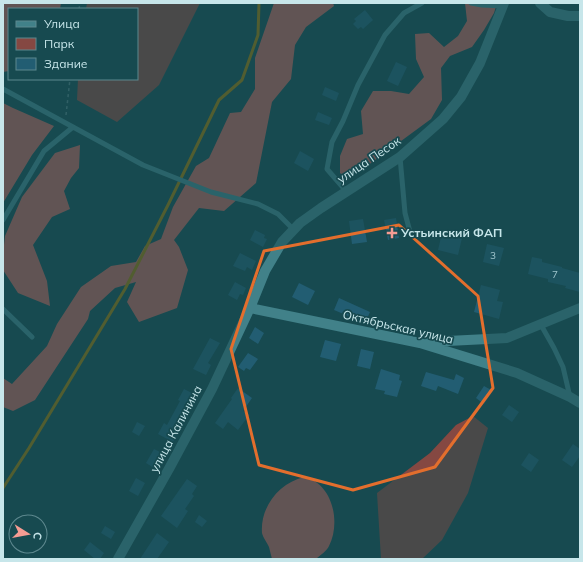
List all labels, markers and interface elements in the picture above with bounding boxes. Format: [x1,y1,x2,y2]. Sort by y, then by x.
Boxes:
legend [8,8,138,80]
text: Улица [43,16,80,31]
text: Парк [44,36,75,51]
text: Здание [44,56,88,71]
street label: улица Песок [334,133,404,186]
place label: Устьинский ФАП [400,225,502,240]
marker: Устьинский ФАП [386,227,398,239]
house number: 3 [490,249,496,262]
house number: 7 [552,268,558,281]
street label: Октябрьская улица [341,306,455,347]
street label: улица Калинина [146,383,205,475]
north arrow [8,514,48,554]
text: С [30,531,45,541]

